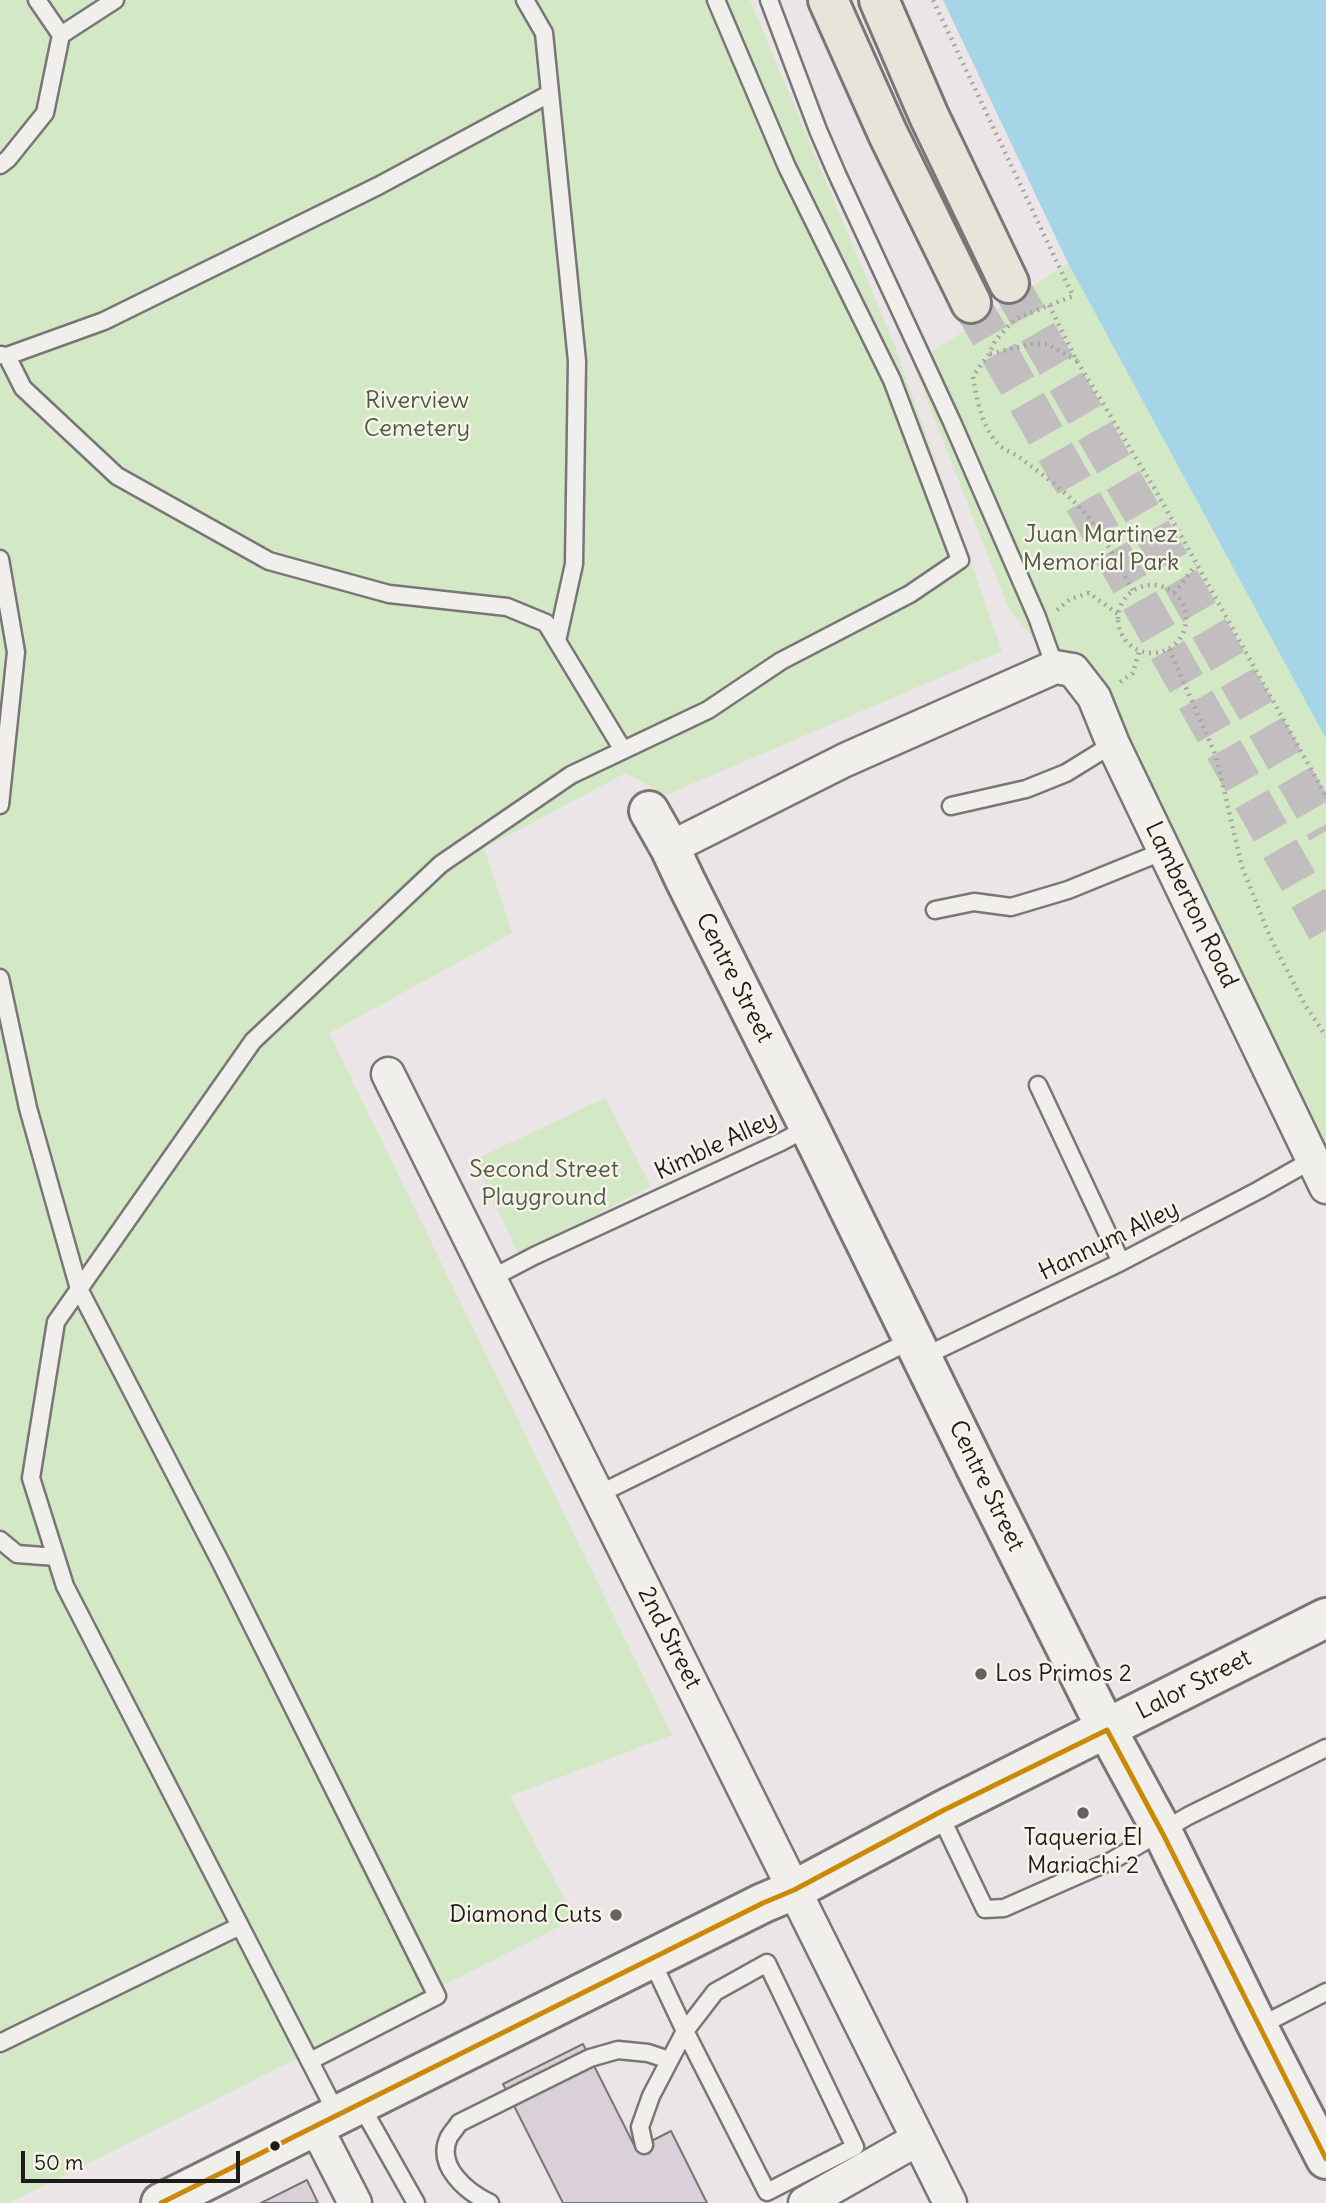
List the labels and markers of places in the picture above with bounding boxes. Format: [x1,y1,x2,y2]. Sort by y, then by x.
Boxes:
place label: Los Primos 2 [995,1660,1132,1688]
marker: Los Primos 2 [973,1666,989,1682]
marker: Taqueria El Mariachi 2 [1075,1805,1091,1821]
place label: Taqueria El Mariachi 2 [1024,1824,1142,1880]
place label: Diamond Cuts [449,1901,602,1929]
marker: Diamond Cuts [608,1907,624,1923]
unlabelled marker [268,2139,282,2153]

